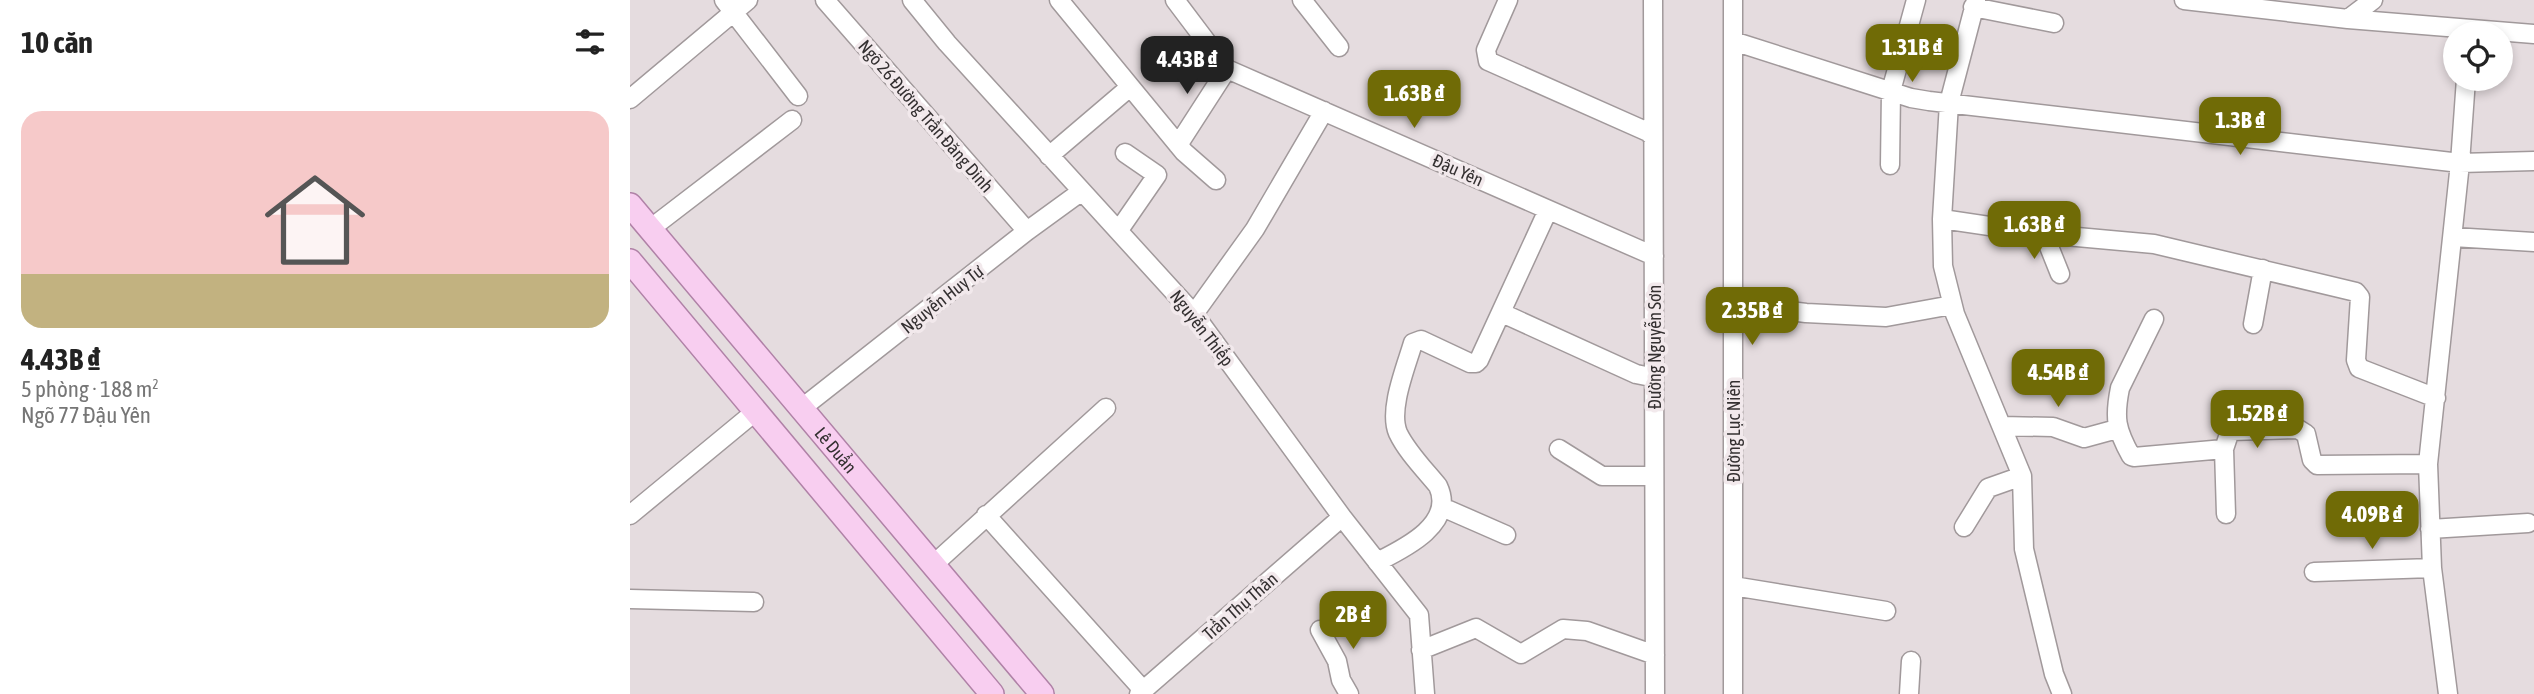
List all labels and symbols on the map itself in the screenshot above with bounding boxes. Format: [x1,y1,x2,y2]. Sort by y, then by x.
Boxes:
pin: 1.31B ₫ [1847,24,1977,84]
street label: Ngõ 26 Đường Trần Đăng Dinh [854,35,999,196]
pin: 4.43B ₫ [1122,36,1252,96]
pin: 1.63B ₫ [1349,71,1479,130]
pin: 1.3B ₫ [2183,97,2297,157]
street label: Đậu Yên [1429,150,1487,190]
pin: 1.63B ₫ [1969,202,2099,261]
street label: Nguyễn Huy Tự [897,260,987,338]
street label: Nguyễn Thiếp [1166,285,1239,370]
street label: Đường Nguyễn Sơn [1644,285,1665,409]
pin: 2.35B ₫ [1687,288,1817,347]
pin: 4.54B ₫ [1993,350,2123,409]
street label: Đường Lục Niên [1723,380,1744,482]
pin: 1.52B ₫ [2192,391,2322,450]
street label: Lê Duẩn [811,422,861,477]
pin: 4.09B ₫ [2307,491,2437,551]
street label: Trần Thụ Thân [1198,567,1282,644]
pin: 2B ₫ [1312,592,1394,651]

